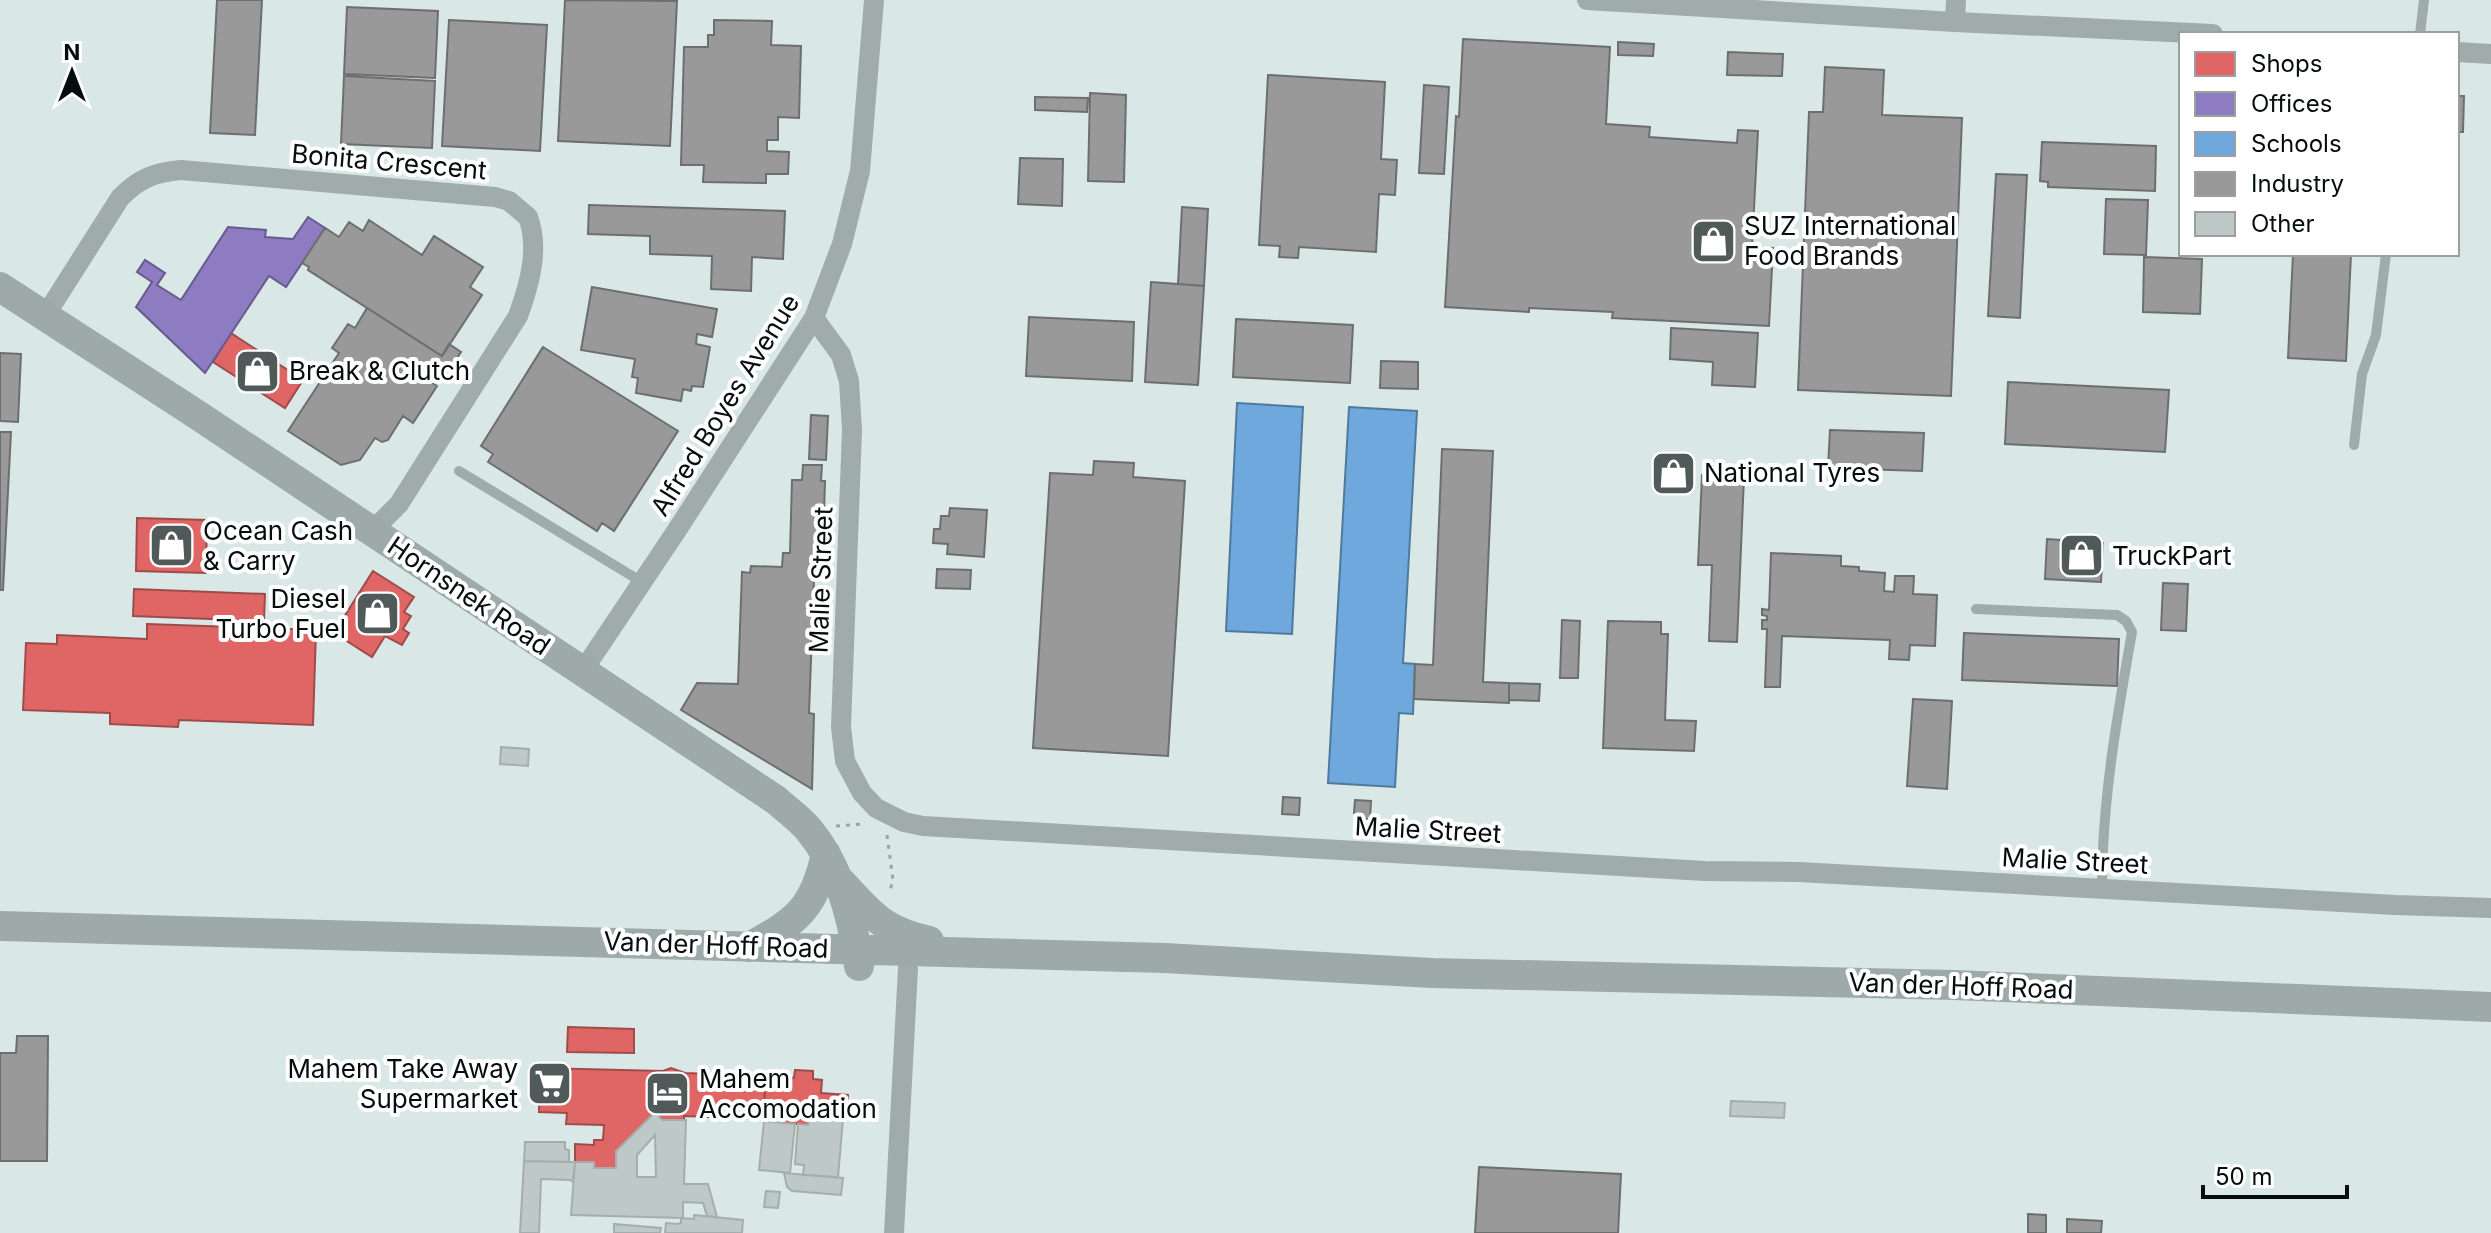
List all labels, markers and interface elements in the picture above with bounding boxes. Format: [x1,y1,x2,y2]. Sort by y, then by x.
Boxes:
north arrow [32,32,112,112]
legend [2179,32,2459,256]
text: N [64,39,80,65]
text: Shops [2251,49,2322,78]
text: Offices [2251,89,2332,118]
text: Schools [2251,129,2342,158]
street label: Bonita Crescent [290,138,488,185]
text: Industry [2251,169,2344,198]
text: Other [2251,209,2314,238]
place label: SUZ International Food Brands [1744,210,1956,271]
shop icon: SUZ International Food Brands [1689,217,1737,265]
street label: Alfred Boyes Avenue [644,288,805,521]
shop icon: Break & Clutch [234,347,282,395]
place label: Break & Clutch [289,355,470,386]
shop icon: National Tyres [1649,449,1697,497]
place label: National Tyres [1704,457,1880,488]
street label: Malie Street [802,506,839,654]
place label: Ocean Cash & Carry [203,515,353,576]
shop icon: Ocean Cash & Carry [148,522,196,570]
street label: Hornsnek Road [382,530,556,661]
shop icon: TruckPart [2057,532,2105,580]
place label: TruckPart [2112,540,2232,571]
place label: Diesel Turbo Fuel [215,583,346,644]
shop icon: Diesel Turbo Fuel [353,590,401,638]
street label: Malie Street [1354,810,1502,849]
street label: Malie Street [2001,841,2149,880]
street label: Van der Hoff Road [603,925,829,964]
street label: Van der Hoff Road [1848,966,2074,1005]
place label: Mahem Take Away Supermarket [287,1053,518,1114]
supermarket icon: Mahem Take Away Supermarket [525,1060,573,1108]
place label: Mahem Accomodation [699,1063,877,1124]
hotel icon: Mahem Accomodation [644,1070,692,1118]
scale bar [2203,1149,2347,1199]
text: 50 m [2215,1162,2273,1191]

